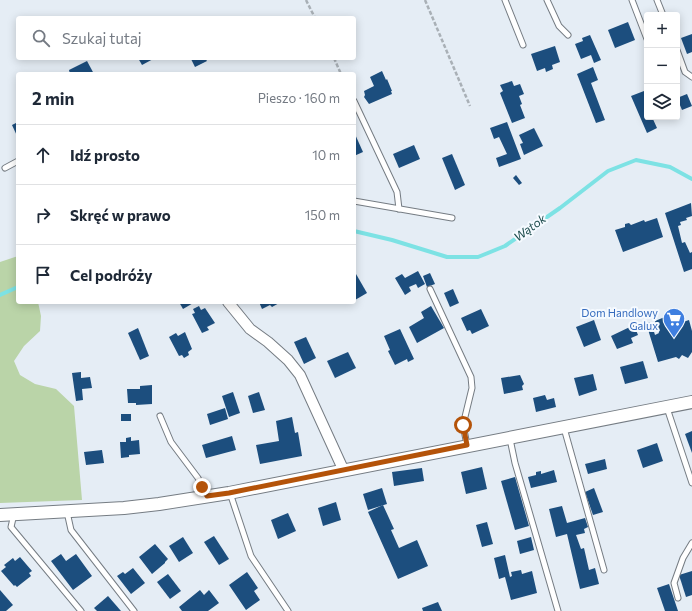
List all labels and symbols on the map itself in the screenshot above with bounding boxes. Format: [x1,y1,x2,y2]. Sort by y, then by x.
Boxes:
water label: Wątok [511,211,549,244]
place label: Dom Handlowy Galux [581,306,658,332]
supermarket icon: Dom Handlowy Galux [661,306,687,339]
route start [454,416,472,434]
route end [193,478,211,496]

